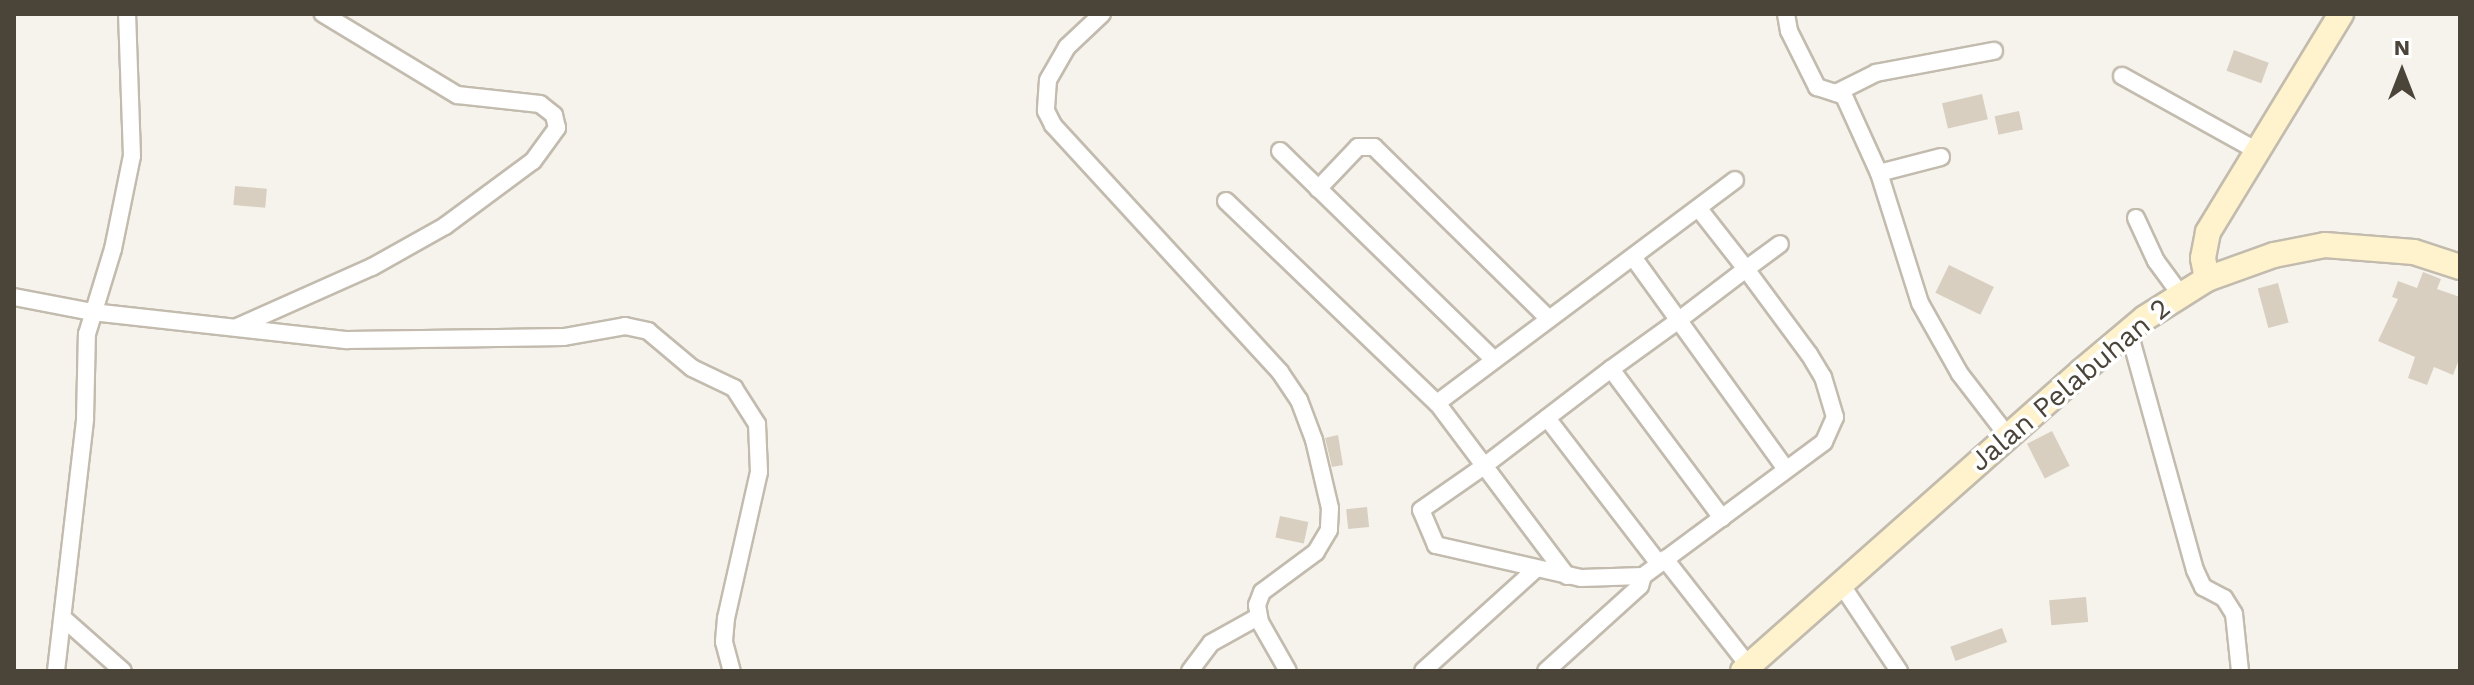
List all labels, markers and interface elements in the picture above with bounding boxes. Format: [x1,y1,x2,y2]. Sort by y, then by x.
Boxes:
north arrow [2362,32,2442,112]
text: N [2394,35,2410,60]
street label: Jalan Pelabuhan 2 [1963,291,2177,479]

